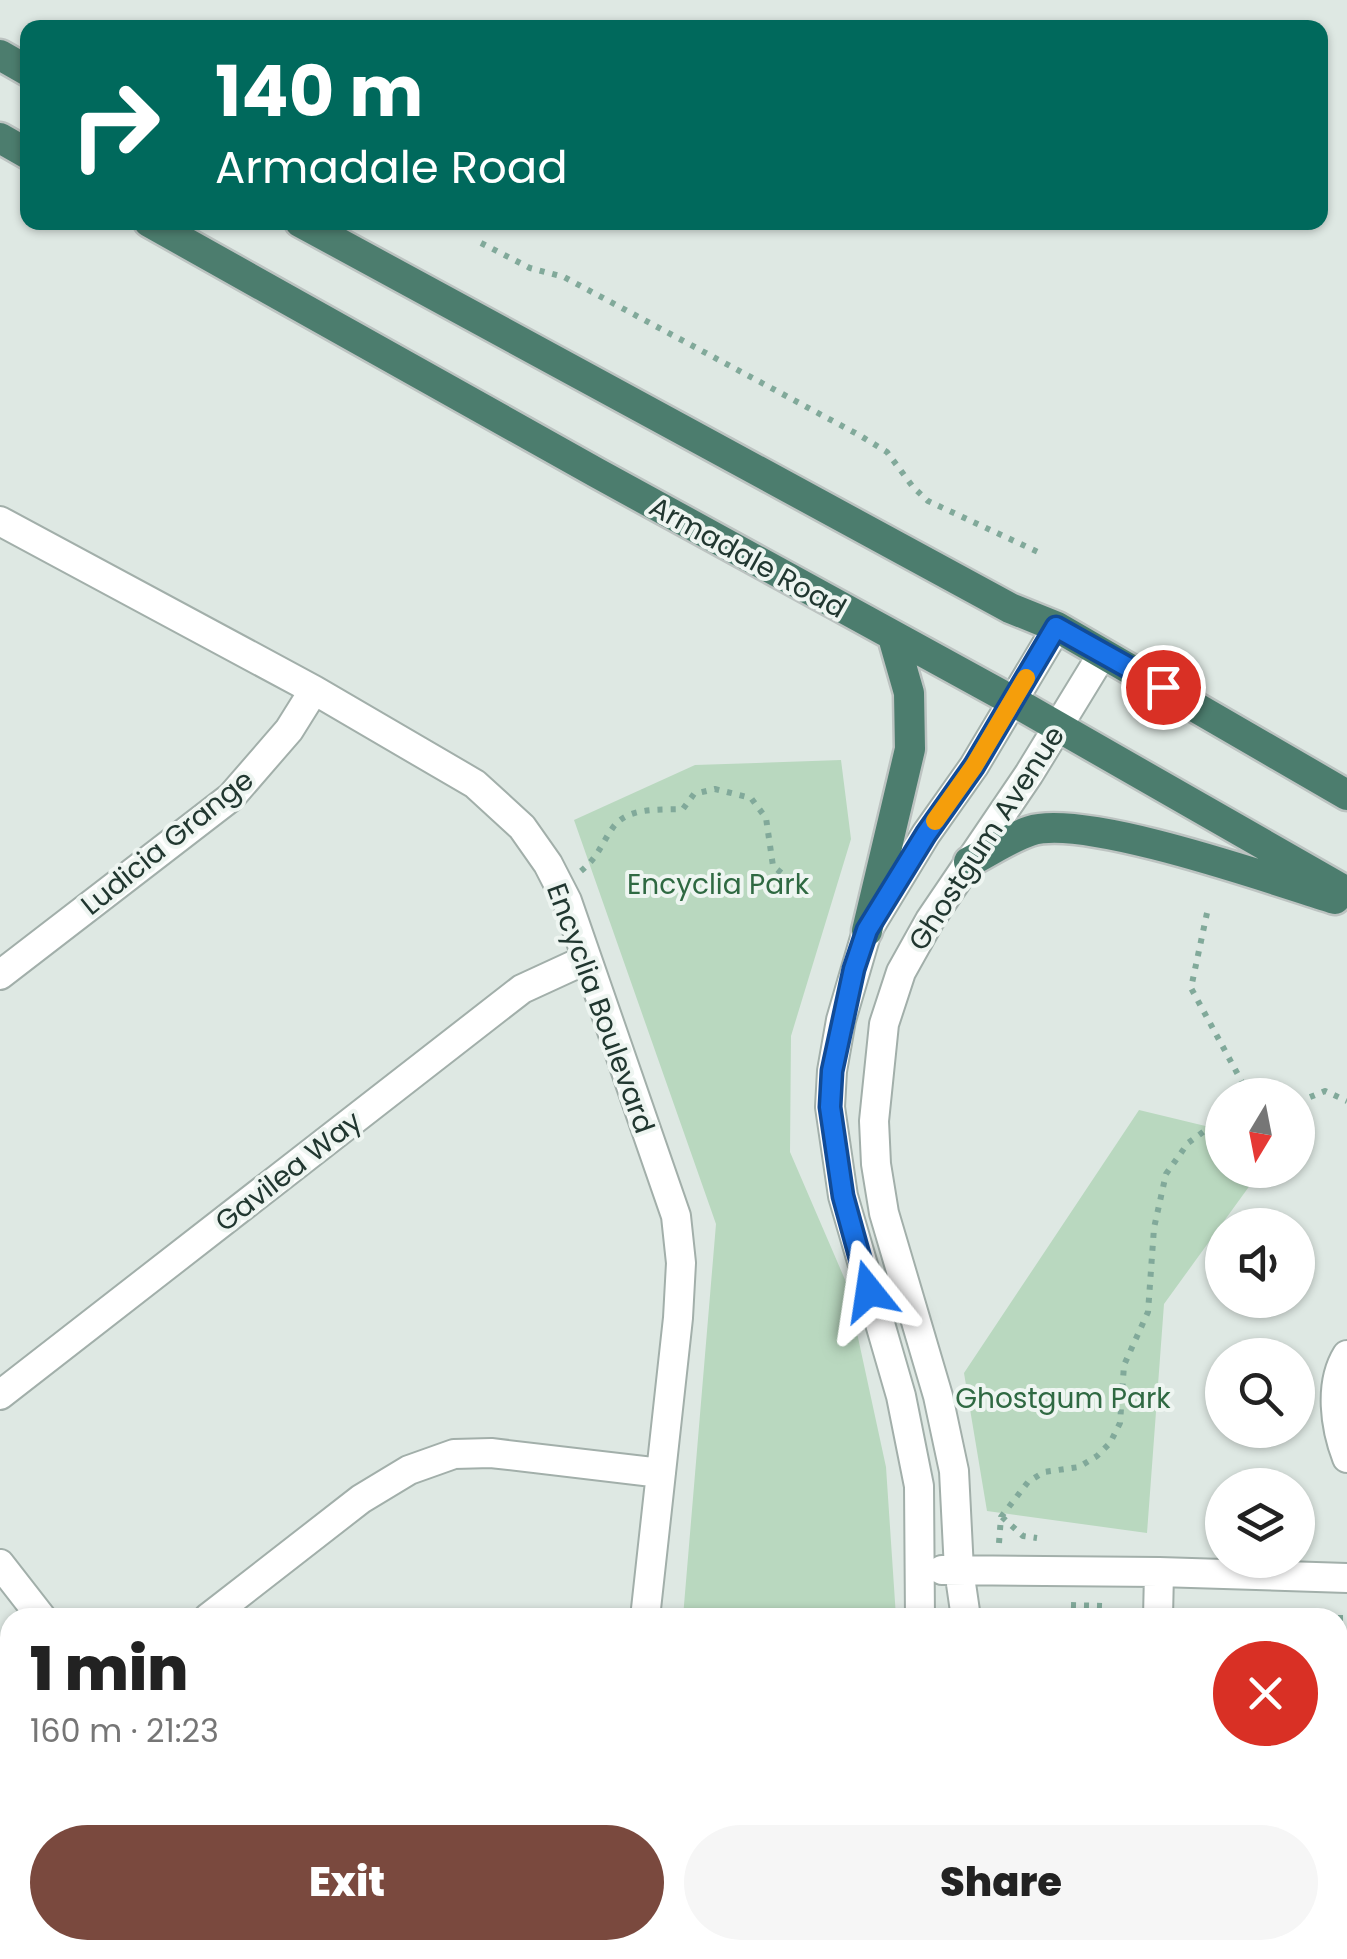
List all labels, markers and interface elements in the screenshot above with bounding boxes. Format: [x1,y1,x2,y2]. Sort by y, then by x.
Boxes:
text: 140 m [215,42,423,141]
icon: right [50,60,180,190]
text: Armadale Road [215,136,568,199]
street label: Armadale Road [642,487,853,628]
pin [1121,645,1206,730]
icon: arrive [1136,660,1191,715]
street label: Ghostgum Avenue [899,718,1074,958]
street label: Ludicia Grange [73,761,262,924]
park label: Encyclia Park [627,865,810,904]
street label: Encyclia Boulevard [537,878,664,1139]
north arrow [1205,1078,1315,1188]
map controls [1205,1078,1315,1578]
street label: Gavilea Way [207,1102,370,1241]
button: sound [1205,1208,1315,1318]
position arrow [817,1239,921,1343]
button: search [1205,1338,1315,1448]
park label: Ghostgum Park [955,1379,1171,1418]
button: layers [1205,1468,1315,1578]
text: 1 min [30,1627,188,1711]
button: close [1213,1641,1318,1746]
text: 160 m · 21:23 [30,1708,219,1753]
button: Exit [30,1825,664,1940]
button: Share [684,1825,1318,1940]

